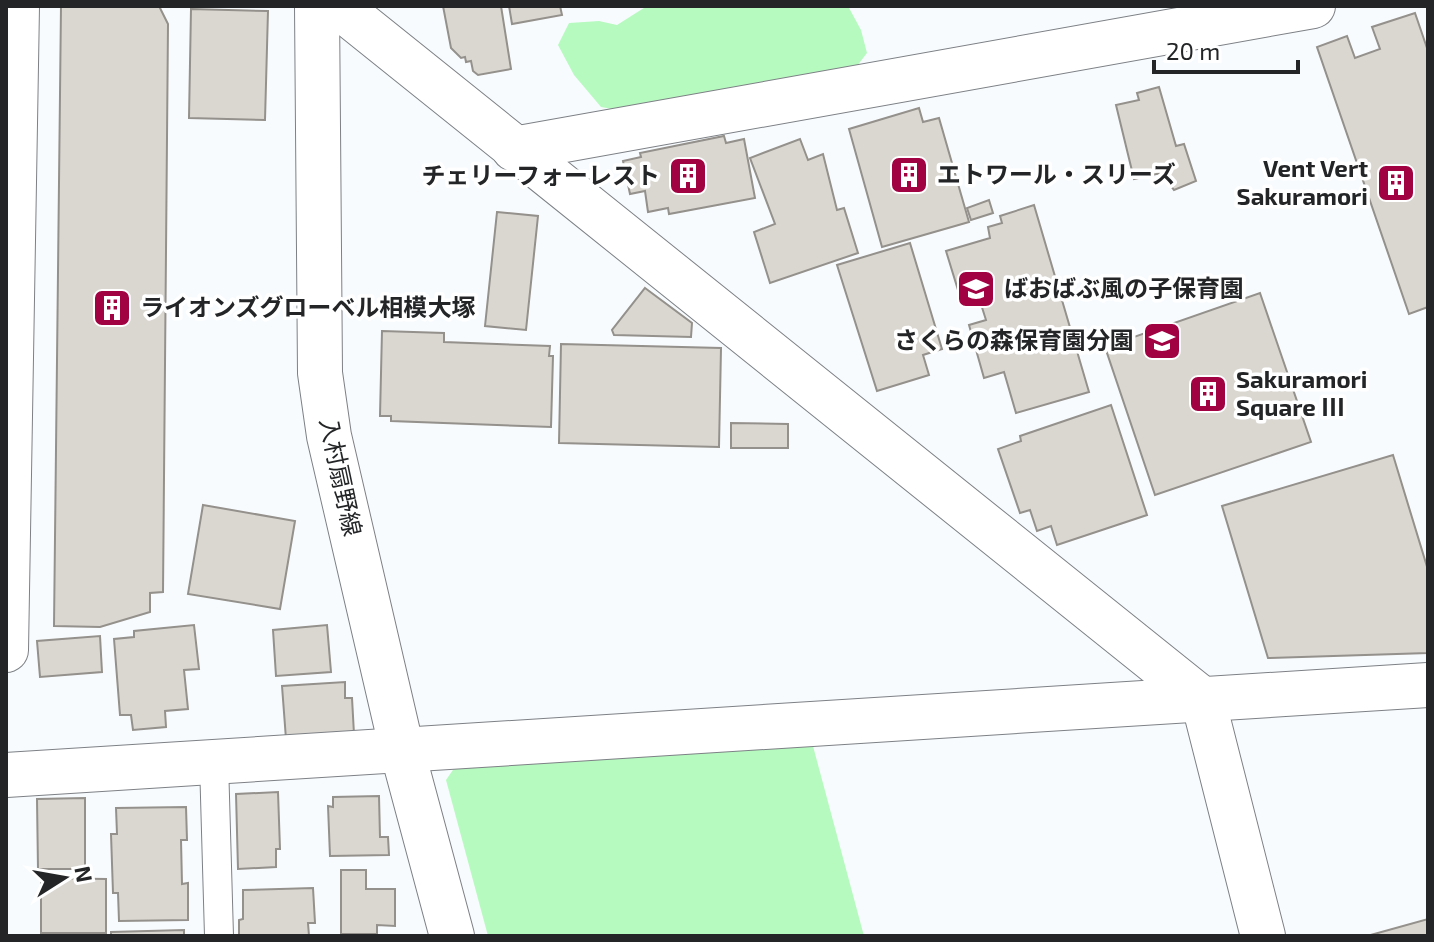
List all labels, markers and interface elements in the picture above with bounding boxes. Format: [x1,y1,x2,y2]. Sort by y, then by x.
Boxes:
scale bar [1154,24,1298,74]
text: 20 m [1166,36,1220,65]
place label: Vent Vert Sakuramori [1237,153,1368,210]
building icon: エトワール・スリーズ [888,154,930,196]
building icon: チェリーフォーレスト [667,155,709,197]
place label: エトワール・スリーズ [937,159,1176,188]
place label: チェリーフォーレスト [421,160,660,189]
building icon: Vent Vert Sakuramori [1375,162,1417,204]
school or university icon: ばおばぶ風の子保育園 [955,268,997,310]
place label: ばおばぶ風の子保育園 [1004,273,1244,302]
building icon: ライオンズグローベル相模大塚 [91,287,133,329]
place label: ライオンズグローベル相模大塚 [140,292,476,321]
school or university icon: さくらの森保育園分園 [1141,320,1183,362]
place label: さくらの森保育園分園 [894,325,1134,354]
place label: Sakuramori Square Ⅲ [1236,364,1367,421]
building icon: Sakuramori Square Ⅲ [1187,373,1229,415]
street label: 入村扇野線 [315,415,368,538]
north arrow [24,838,104,918]
text: N [70,864,99,884]

